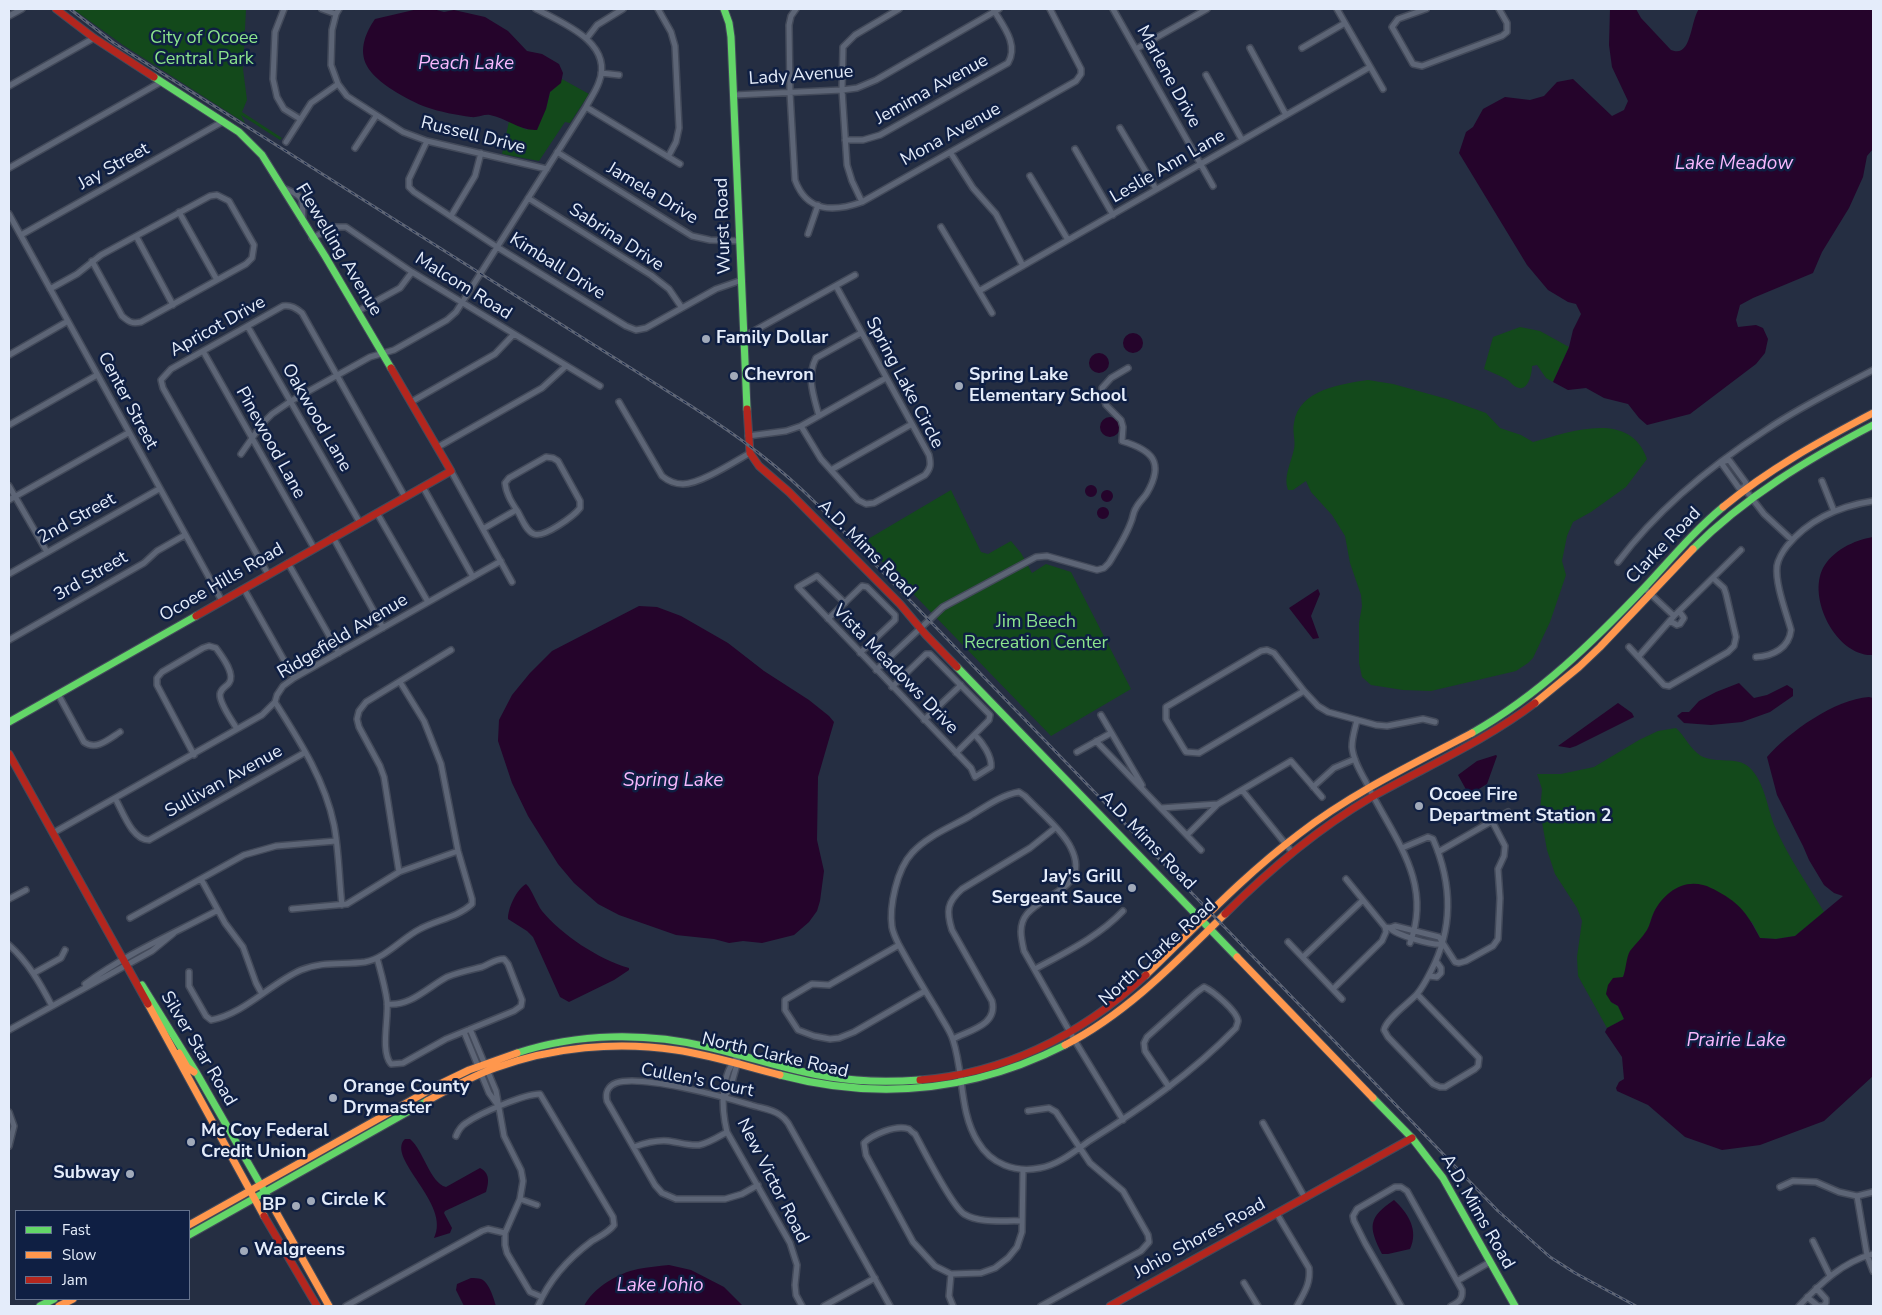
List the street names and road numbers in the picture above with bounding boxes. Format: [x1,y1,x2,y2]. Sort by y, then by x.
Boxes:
street label: Marlene Drive [1131,22,1205,132]
street label: Jemima Avenue [872,50,992,130]
street label: Lady Avenue [748,62,854,90]
street label: Mona Avenue [897,99,1005,171]
street label: Russell Drive [418,113,528,159]
street label: Leslie Ann Lane [1107,125,1229,209]
street label: Jay Street [75,139,153,195]
street label: Jamela Drive [602,158,702,230]
street label: Wurst Road [712,177,736,275]
street label: Flewelling Avenue [290,180,386,320]
street label: Sabrina Drive [564,199,668,277]
street label: Kimball Drive [505,229,609,305]
street label: Malcom Road [411,249,515,325]
street label: Apricot Drive [166,292,270,362]
street label: Spring Lake Circle [860,314,948,452]
street label: Center Street [92,349,162,453]
street label: Oakwood Lane [276,360,356,476]
street label: Pinewood Lane [230,383,310,503]
street label: 2nd Street [34,489,120,549]
street label: A.D. Mims Road [813,496,919,602]
street label: Clarke Road [1622,503,1706,589]
street label: Ocoee Hills Road [156,539,288,627]
street label: 3rd Street [50,547,132,607]
street label: Ridgefield Avenue [274,590,412,684]
street label: Vista Meadows Drive [828,601,962,739]
street label: Sullivan Avenue [162,741,286,823]
street label: A.D. Mims Road [1094,787,1200,895]
street label: North Clarke Road [1095,895,1221,1011]
street label: Silver Star Road [155,988,241,1110]
street label: North Clarke Road [700,1029,850,1083]
street label: Cullen's Court [639,1059,755,1103]
street label: New Victor Road [731,1115,813,1247]
street label: A.D. Mims Road [1435,1151,1519,1273]
street label: Johio Shores Road [1130,1194,1270,1284]

